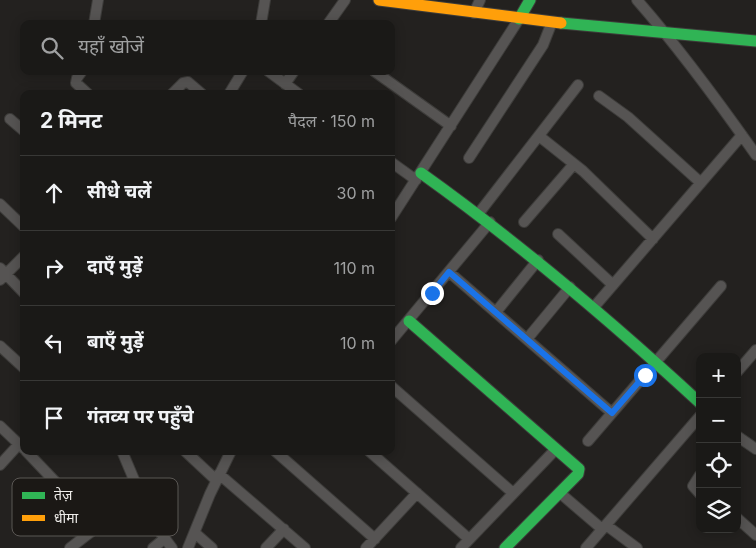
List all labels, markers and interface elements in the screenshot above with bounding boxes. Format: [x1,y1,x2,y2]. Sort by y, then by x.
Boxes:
search box [20,20,395,75]
icon: search [38,34,66,62]
text: यहाँ खोजें [78,35,144,58]
text: 2 मिनट [40,108,102,133]
text: पैदल · 150 m [288,111,375,131]
icon: ahead [40,179,68,207]
text: सीधे चलें [87,180,151,203]
text: 30 m [337,183,375,203]
icon: right [40,254,68,282]
text: दाएँ मुड़ें [87,255,143,278]
text: 110 m [333,258,375,278]
route end [421,282,444,305]
icon: left [40,329,68,357]
text: बाएँ मुड़ें [87,330,144,353]
text: 10 m [340,333,375,353]
map controls [696,353,741,533]
button: + [696,353,741,398]
route start [634,364,657,387]
button: − [696,398,741,443]
icon: arrive [40,404,68,432]
text: गंतव्य पर पहुँचे [87,405,194,428]
button: locate [696,443,741,488]
legend [12,478,178,536]
text: तेज़ [54,486,73,503]
button: layers [696,488,741,533]
text: धीमा [54,509,79,526]

